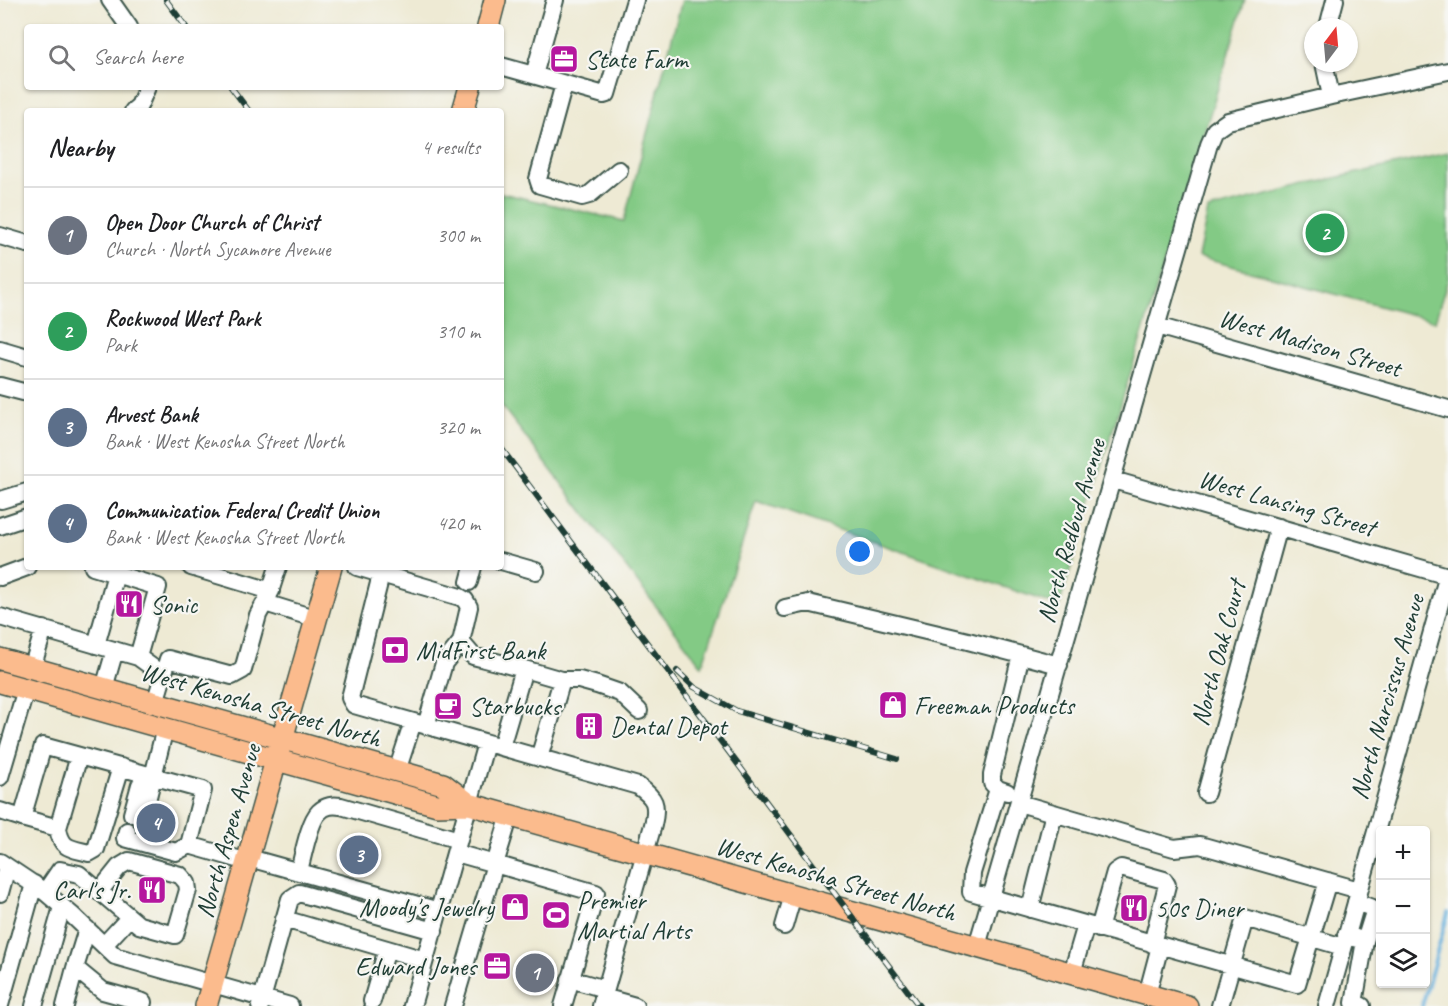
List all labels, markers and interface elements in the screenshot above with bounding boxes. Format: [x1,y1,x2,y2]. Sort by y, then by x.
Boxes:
north arrow [1304,18,1358,72]
search box [24,24,504,90]
icon: search [45,41,78,74]
text: Search here [93,43,183,71]
office icon: State Farm [548,43,580,75]
place label: State Farm [585,43,690,76]
text: Nearby [48,131,113,164]
text: 4 results [421,135,480,160]
text: Open Door Church of Christ [105,209,319,237]
pin: 2 [1306,210,1344,256]
text: 1 [63,223,72,248]
text: 300 m [437,223,480,248]
text: Church · North Sycamore Avenue [105,237,330,262]
street label: West Madison Street [1215,301,1407,385]
text: Rockwood West Park [105,305,260,333]
text: 2 [63,319,72,344]
text: 310 m [437,319,480,344]
text: Park [105,333,137,358]
text: Arvest Bank [105,401,198,429]
text: 3 [63,415,72,440]
text: 320 m [437,415,480,440]
text: Bank · West Kenosha Street North [105,429,345,454]
street label: North Redbud Avenue [1029,434,1113,627]
street label: West Lansing Street [1195,462,1382,545]
text: Communication Federal Credit Union [105,497,379,525]
text: 4 [63,511,72,536]
text: 420 m [437,511,480,536]
text: Bank · West Kenosha Street North [105,525,345,550]
your location [845,537,874,566]
street label: North Oak Court [1183,574,1254,729]
restaurant icon: Sonic [113,588,145,620]
place label: Sonic [150,588,198,621]
street label: North Narcissus Avenue [1342,588,1433,803]
bank icon: MidFirst Bank [379,634,411,666]
place label: MidFirst Bank [416,634,548,667]
street label: West Kenosha Street North [137,655,386,755]
shop icon: Freeman Products [877,689,909,721]
place label: Freeman Products [914,689,1076,722]
cafe icon: Starbucks [432,690,464,722]
place label: Starbucks [469,690,562,723]
building icon: Dental Depot [573,710,605,742]
place label: Dental Depot [610,710,729,743]
street label: North Aspen Avenue [188,738,269,921]
pin: 4 [136,800,176,846]
map controls [1376,826,1430,988]
button: + [1376,826,1430,880]
street label: West Kenosha Street North [712,829,961,929]
pin: 3 [340,832,378,878]
place label: Carl's Jr. [53,874,132,907]
restaurant icon: Carl's Jr. [136,874,168,906]
button: − [1376,880,1430,934]
place label: Premier Martial Arts [577,884,693,947]
place label: Moody's Jewelry [359,891,496,924]
shop icon: Moody's Jewelry [499,891,531,923]
restaurant icon: 50s Diner [1118,892,1150,924]
place label: 50s Diner [1155,892,1246,925]
sports icon: Premier Martial Arts [540,899,572,931]
button: layers [1376,934,1430,988]
place label: Edward Jones [355,950,478,983]
office icon: Edward Jones [481,950,513,982]
pin: 1 [516,950,554,996]

